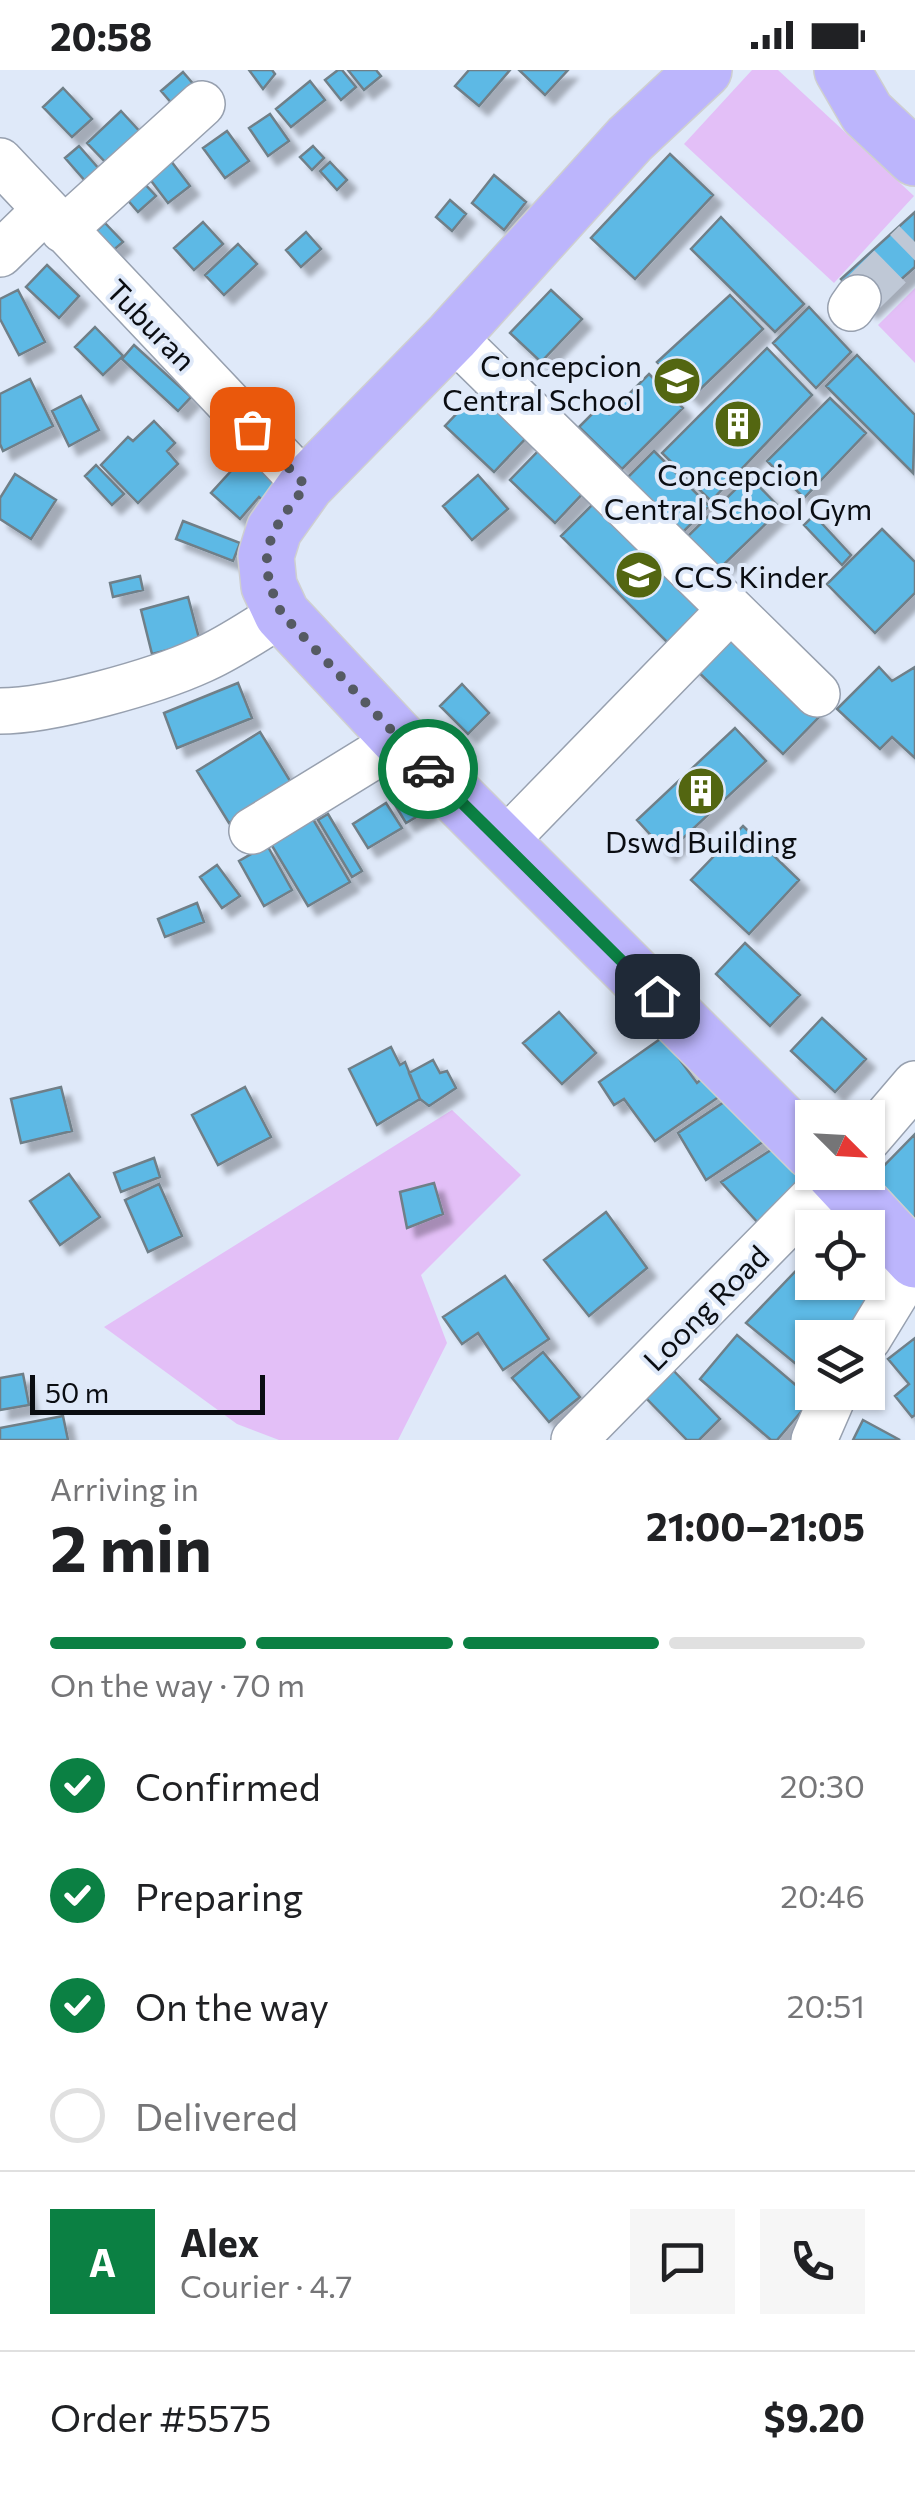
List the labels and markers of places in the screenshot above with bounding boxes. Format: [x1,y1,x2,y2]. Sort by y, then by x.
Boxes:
place label: Concepcion Central School [442,346,642,417]
school or university icon: Concepcion Central School [651,355,703,407]
pin [210,387,295,472]
building icon: Concepcion Central School Gym [712,398,764,450]
place label: Concepcion Central School Gym [604,455,872,526]
school or university icon: CCS Kinder [613,549,665,601]
place label: CCS Kinder [674,557,829,594]
building icon: Dswd Building [675,765,727,817]
place label: Dswd Building [605,822,797,859]
pin [615,954,700,1039]

